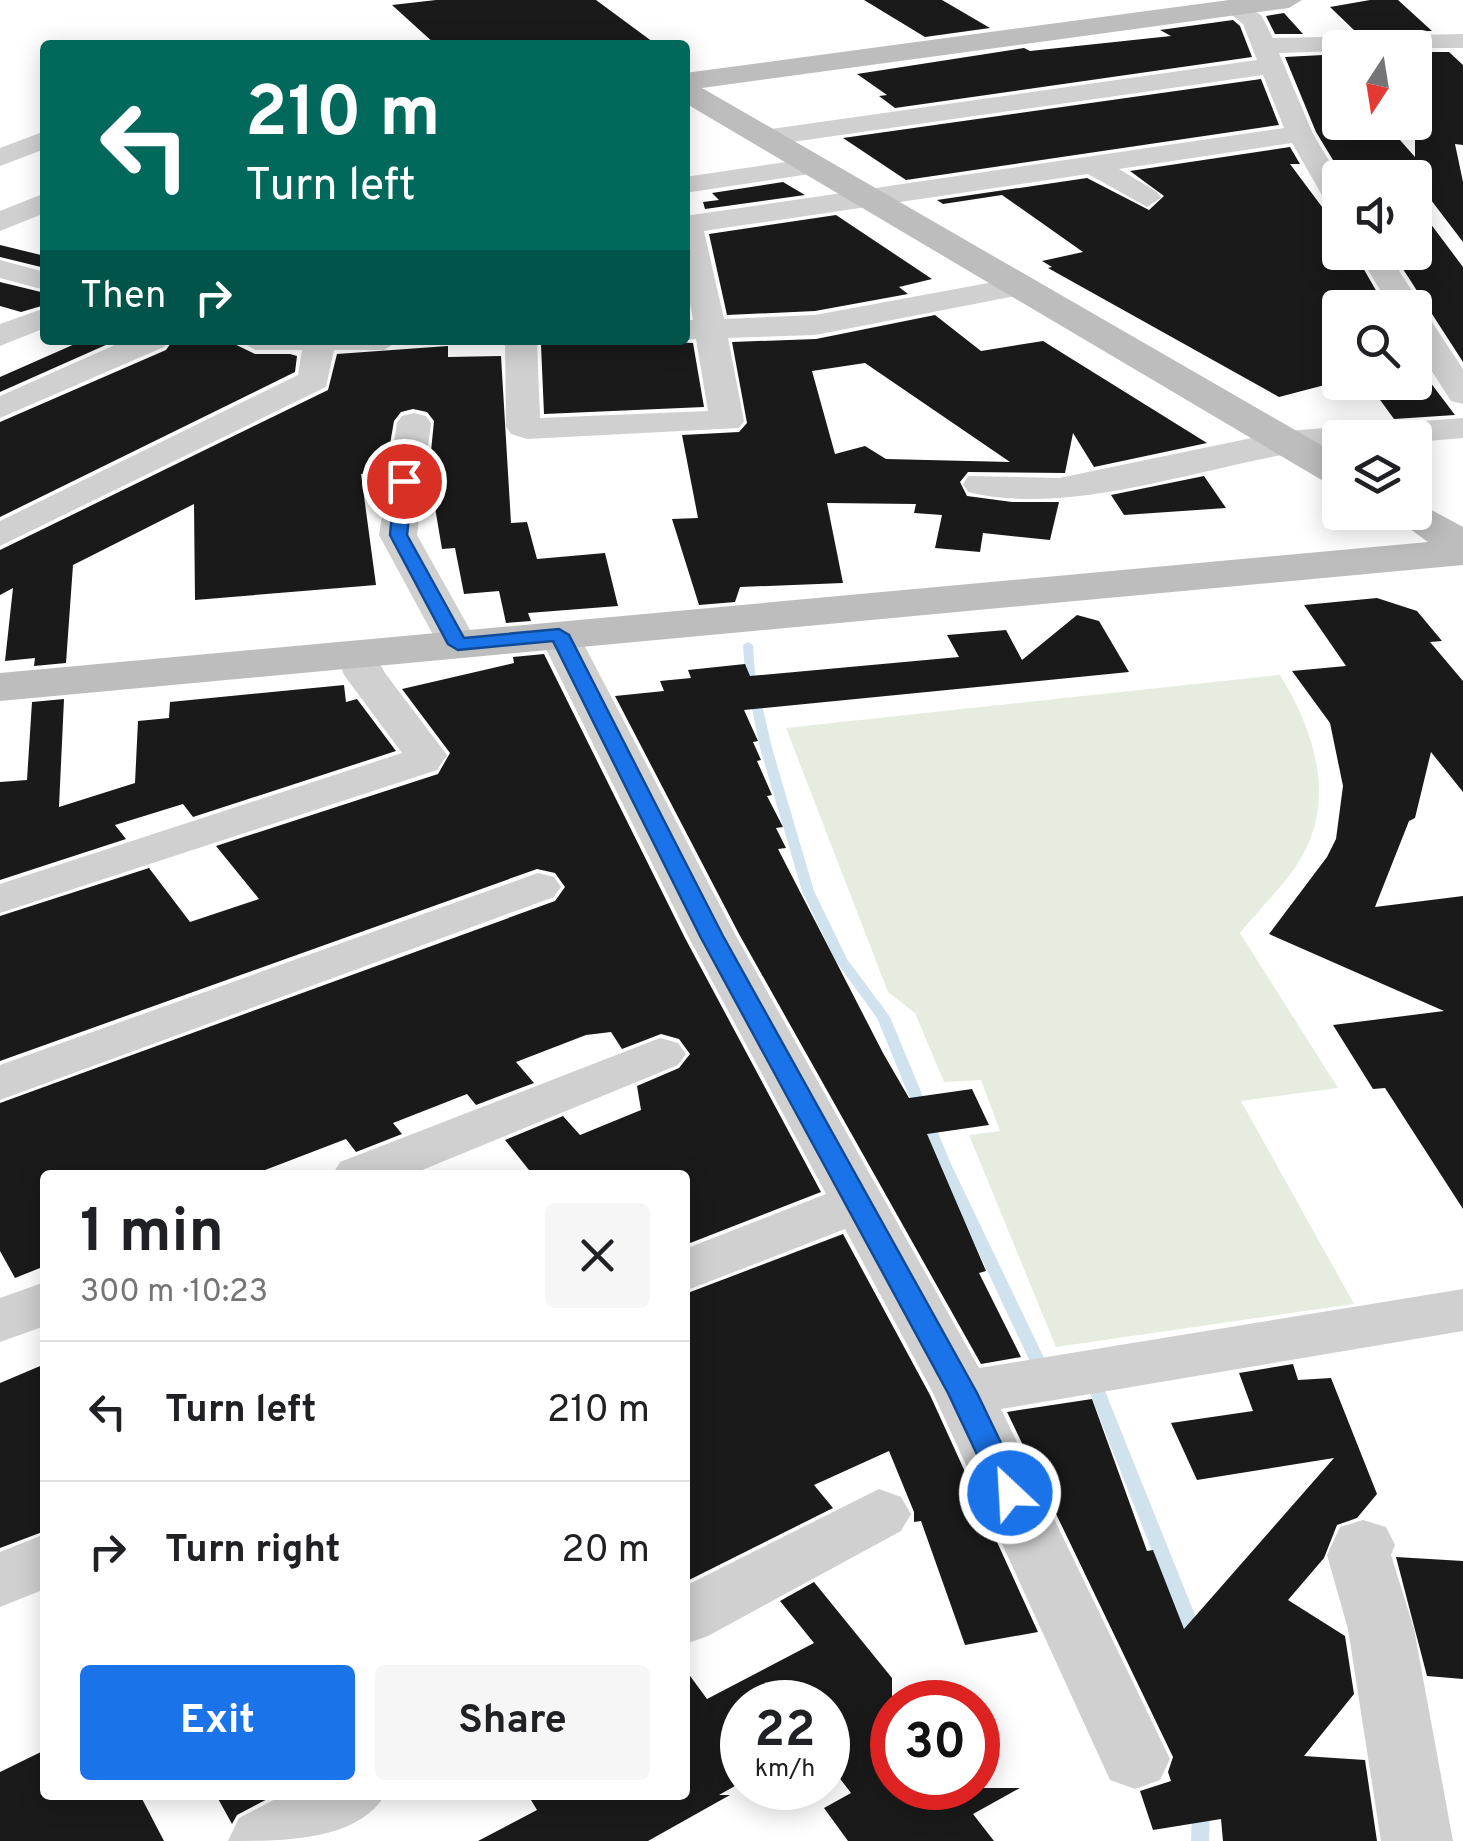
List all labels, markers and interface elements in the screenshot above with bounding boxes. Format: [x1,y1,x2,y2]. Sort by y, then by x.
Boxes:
north arrow [1322,30,1432,140]
map controls [1322,30,1432,530]
text: 210 m [245,72,441,161]
icon: left [80,80,210,210]
text: Turn left [245,159,416,216]
button: sound [1322,160,1432,270]
icon: right [186,270,241,325]
text: Then [80,273,166,322]
button: search [1322,290,1432,400]
button: layers [1322,420,1432,530]
pin [362,439,447,524]
icon: arrive [377,454,432,509]
text: 1 min [80,1197,224,1273]
button: close [545,1203,650,1308]
text: 300 m · 10:23 [80,1273,268,1313]
icon: left [80,1384,135,1439]
text: Turn left [165,1387,317,1436]
text: 210 m [547,1387,650,1436]
position arrow [958,1441,1062,1545]
icon: right [80,1524,135,1579]
text: Turn right [165,1527,340,1576]
text: 20 m [561,1527,650,1576]
button: Exit [80,1665,355,1780]
button: Share [375,1665,650,1780]
speed limit sign: 30 [870,1680,1000,1810]
text: 22 [754,1701,816,1764]
text: km/h [755,1754,815,1786]

